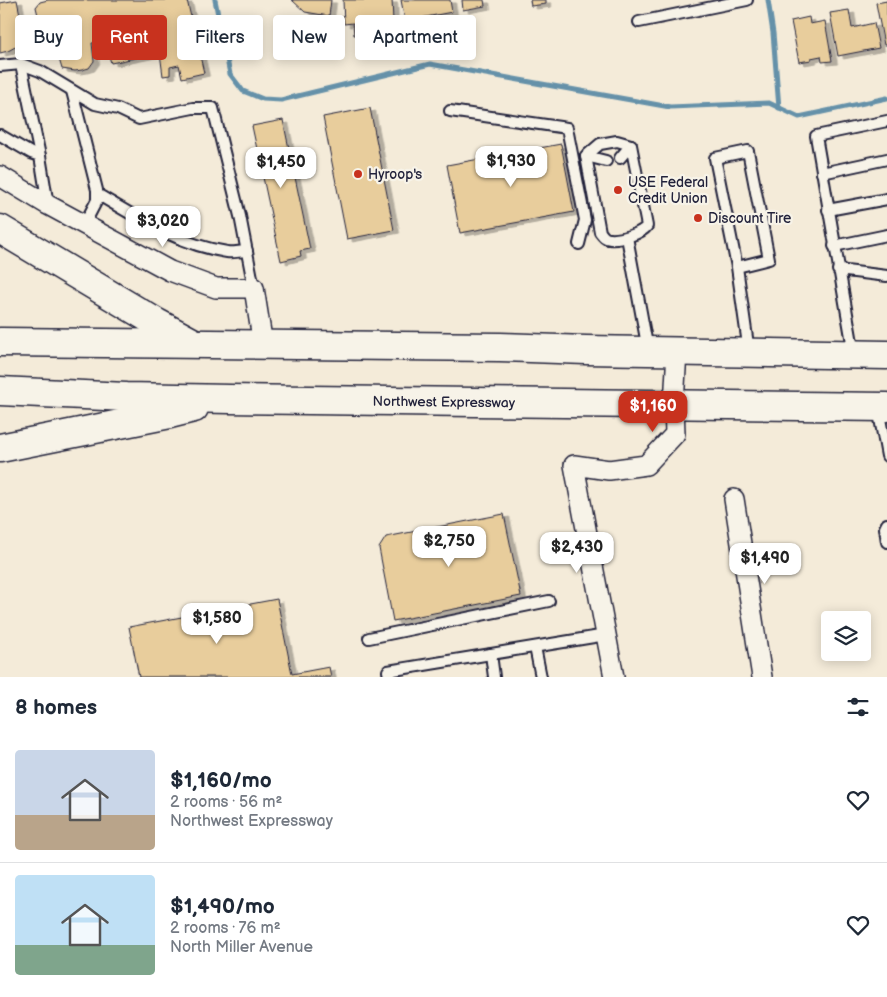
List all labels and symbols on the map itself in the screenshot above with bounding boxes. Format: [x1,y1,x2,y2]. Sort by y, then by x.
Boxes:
pin: $1,450 [240,146,322,189]
pin: $1,930 [470,146,552,188]
place label: Hyroop's [368,166,422,183]
marker: Hyroop's [352,168,364,180]
place label: USE Federal Credit Union [628,174,708,207]
marker: USE Federal Credit Union [612,184,624,196]
pin: $3,020 [122,206,204,248]
place label: Discount Tire [708,210,791,227]
marker: Discount Tire [692,212,704,224]
pin: $1,160 [612,390,694,433]
street label: Northwest Expressway [372,393,516,411]
pin: $2,750 [408,526,490,568]
pin: $2,430 [536,532,618,574]
pin: $1,490 [724,542,806,585]
pin: $1,580 [176,602,258,645]

